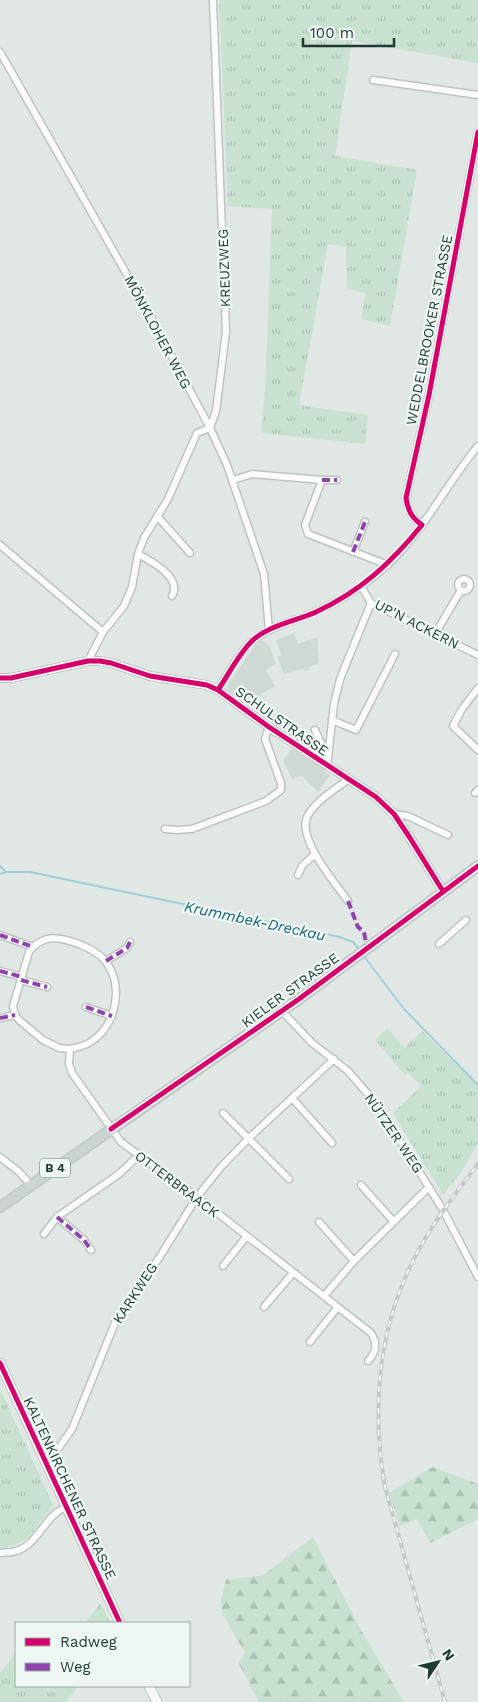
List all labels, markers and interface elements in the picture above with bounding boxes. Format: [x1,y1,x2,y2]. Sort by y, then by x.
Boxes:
scale bar [303,15,394,47]
text: 100 m [310,24,354,42]
street label: KREUZWEG [215,229,233,307]
street label: WEDDELBROOKER STRASSE [403,233,455,427]
street label: MÖNKLOHER WEG [121,273,195,391]
street label: UP'N ACKERN [372,596,462,652]
street label: SCHULSTRASSE [233,683,331,759]
water label: Krummbek-Dreckau [183,897,327,945]
street label: KIELER STRASSE [238,949,342,1031]
street label: NÜTZER WEG [362,1090,426,1176]
street label: OTTERBRAACK [132,1147,222,1221]
road number: B 4 [40,1158,70,1178]
street label: KARKWEG [109,1260,161,1326]
street label: KALTENKIRCHENER STRASSE [21,1394,119,1582]
legend [15,1622,190,1687]
text: Radweg [60,1633,117,1651]
north arrow [413,1637,463,1687]
text: N [439,1646,458,1663]
text: Weg [60,1658,91,1676]

